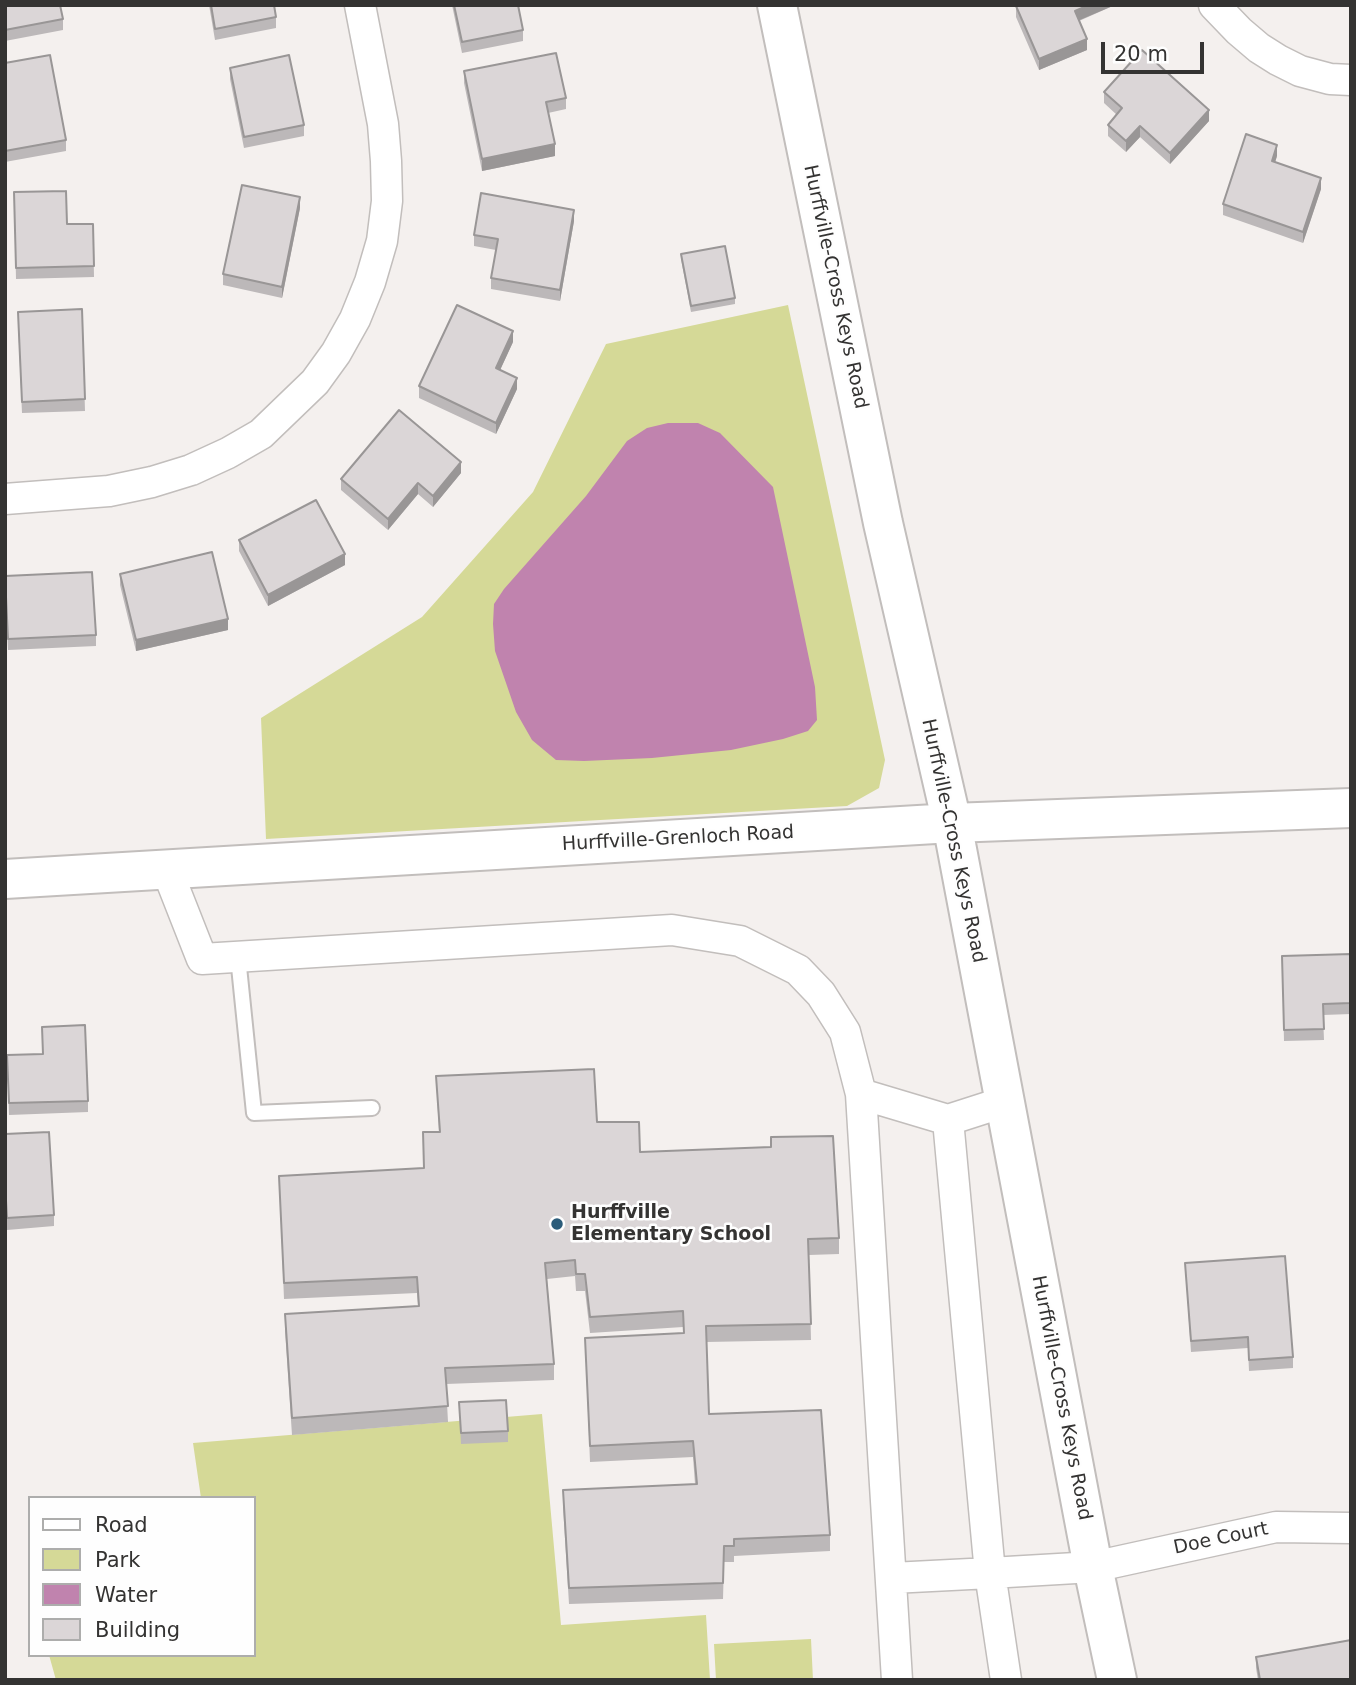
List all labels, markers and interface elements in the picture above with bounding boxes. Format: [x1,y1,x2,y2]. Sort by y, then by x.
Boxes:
scale bar [1104,28,1207,72]
text: 20 m [1114,42,1168,66]
street label: Hurffville-Cross Keys Road [798,163,872,411]
street label: Hurffville-Cross Keys Road [916,717,990,965]
street label: Hurffville-Grenloch Road [561,822,795,856]
place label: Hurffville Elementary School [571,1202,771,1246]
marker: Hurffville Elementary School [549,1216,565,1232]
street label: Hurffville-Cross Keys Road [1026,1274,1096,1522]
legend [28,1496,256,1657]
text: Road [95,1513,148,1537]
street label: Doe Court [1172,1518,1270,1560]
text: Park [95,1548,140,1572]
text: Water [95,1583,157,1607]
text: Building [95,1618,180,1642]

